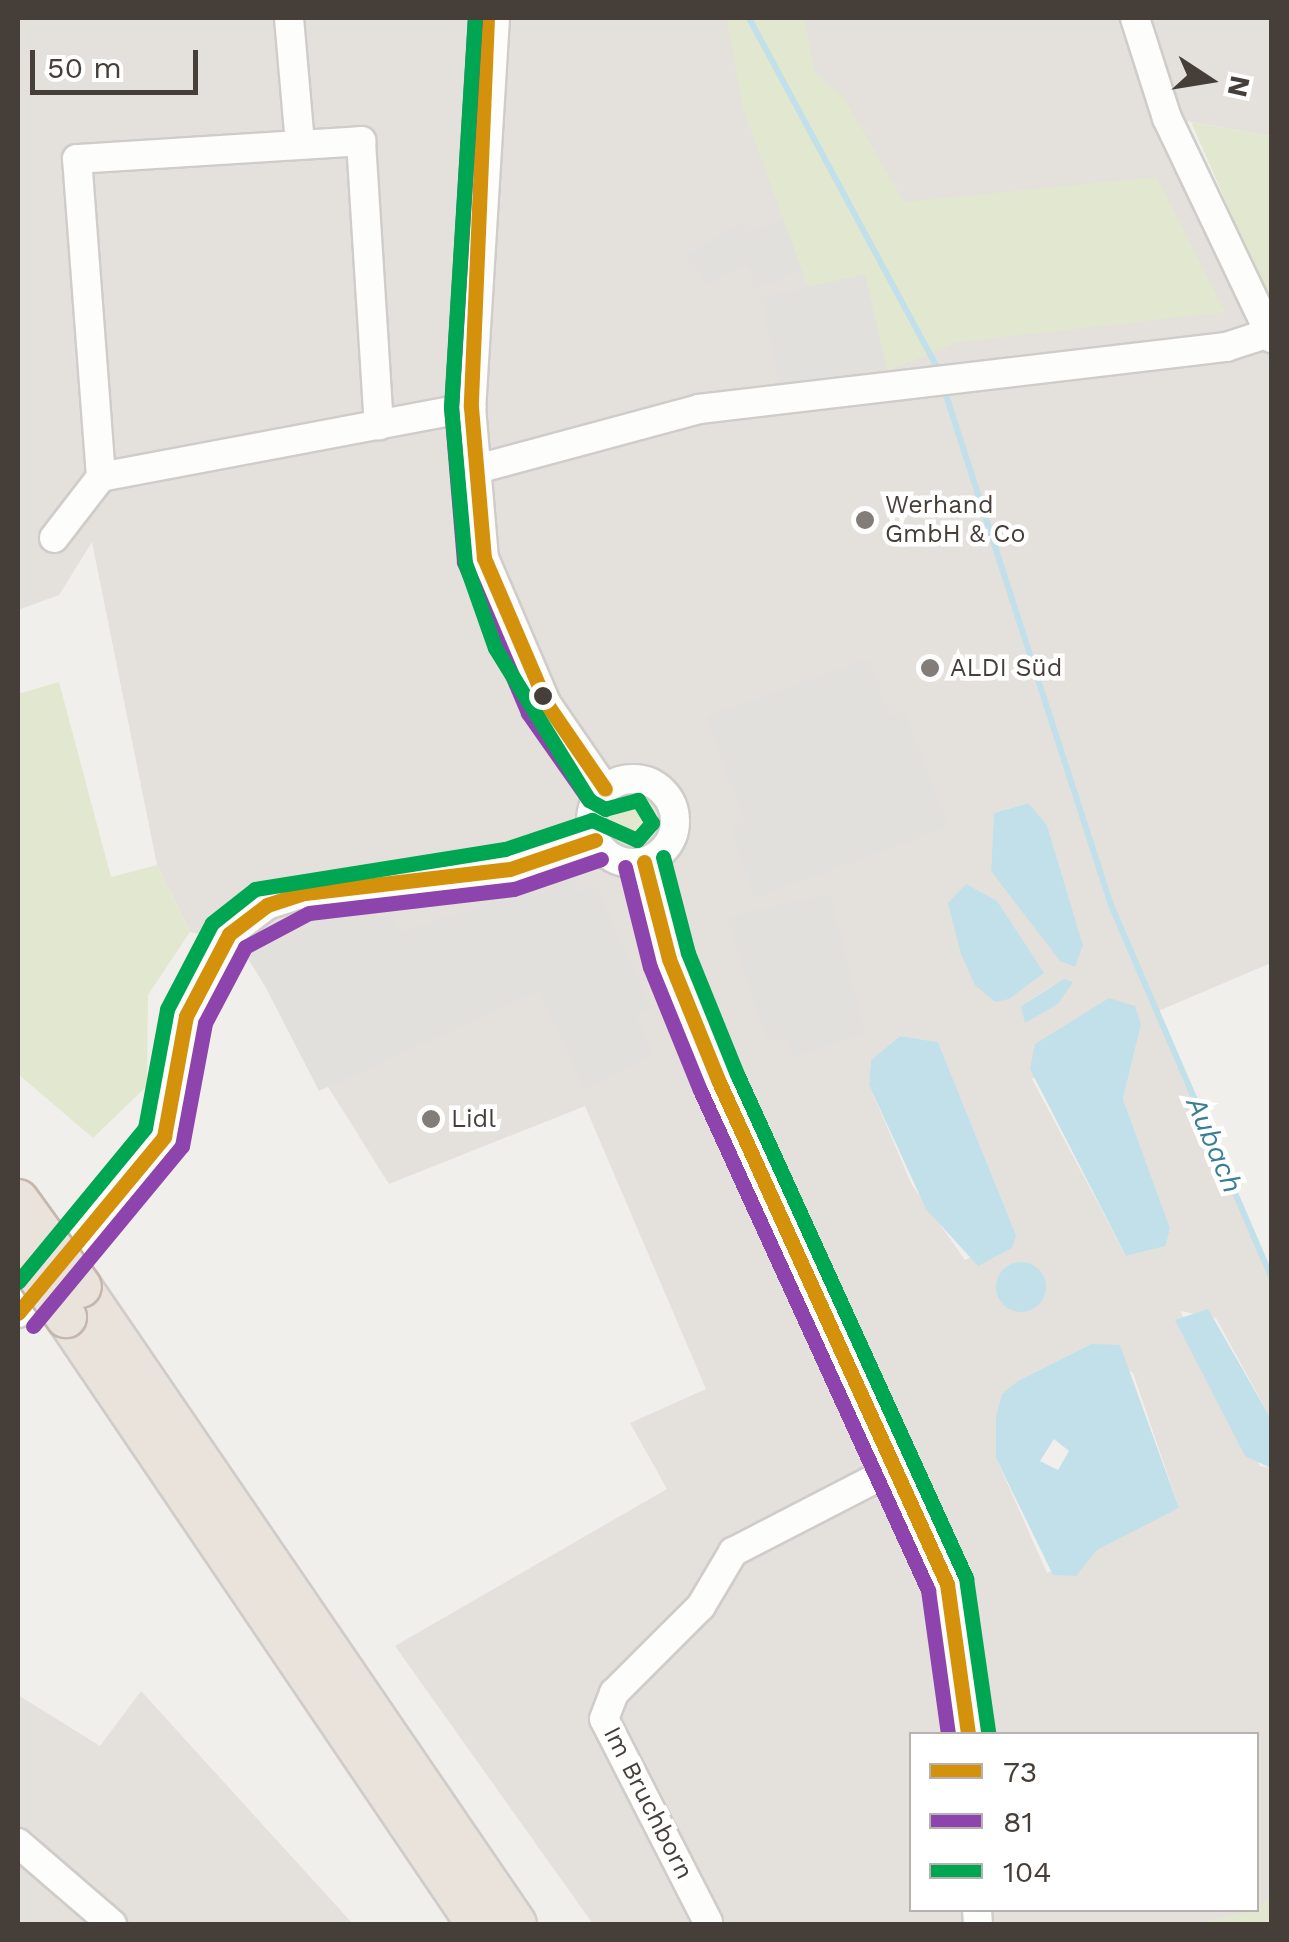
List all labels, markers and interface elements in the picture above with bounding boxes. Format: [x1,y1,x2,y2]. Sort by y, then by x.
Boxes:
scale bar [35,30,202,92]
north arrow [1159,30,1259,130]
text: 50 m [47,50,122,85]
text: N [1221,73,1257,100]
place label: Werhand GmbH & Co [885,491,1025,550]
marker: Werhand GmbH & Co [854,509,876,531]
place label: ALDI Süd [950,653,1062,683]
marker: ALDI Süd [919,657,941,679]
unlabelled marker [533,686,553,706]
water label: Aubach [1179,1092,1249,1198]
place label: Lidl [451,1104,496,1134]
marker: Lidl [420,1108,442,1130]
street label: Im Bruchborn [597,1722,699,1884]
legend [909,1732,1259,1912]
text: 73 [1003,1754,1037,1789]
text: 81 [1003,1804,1033,1839]
text: 104 [1003,1854,1052,1889]

